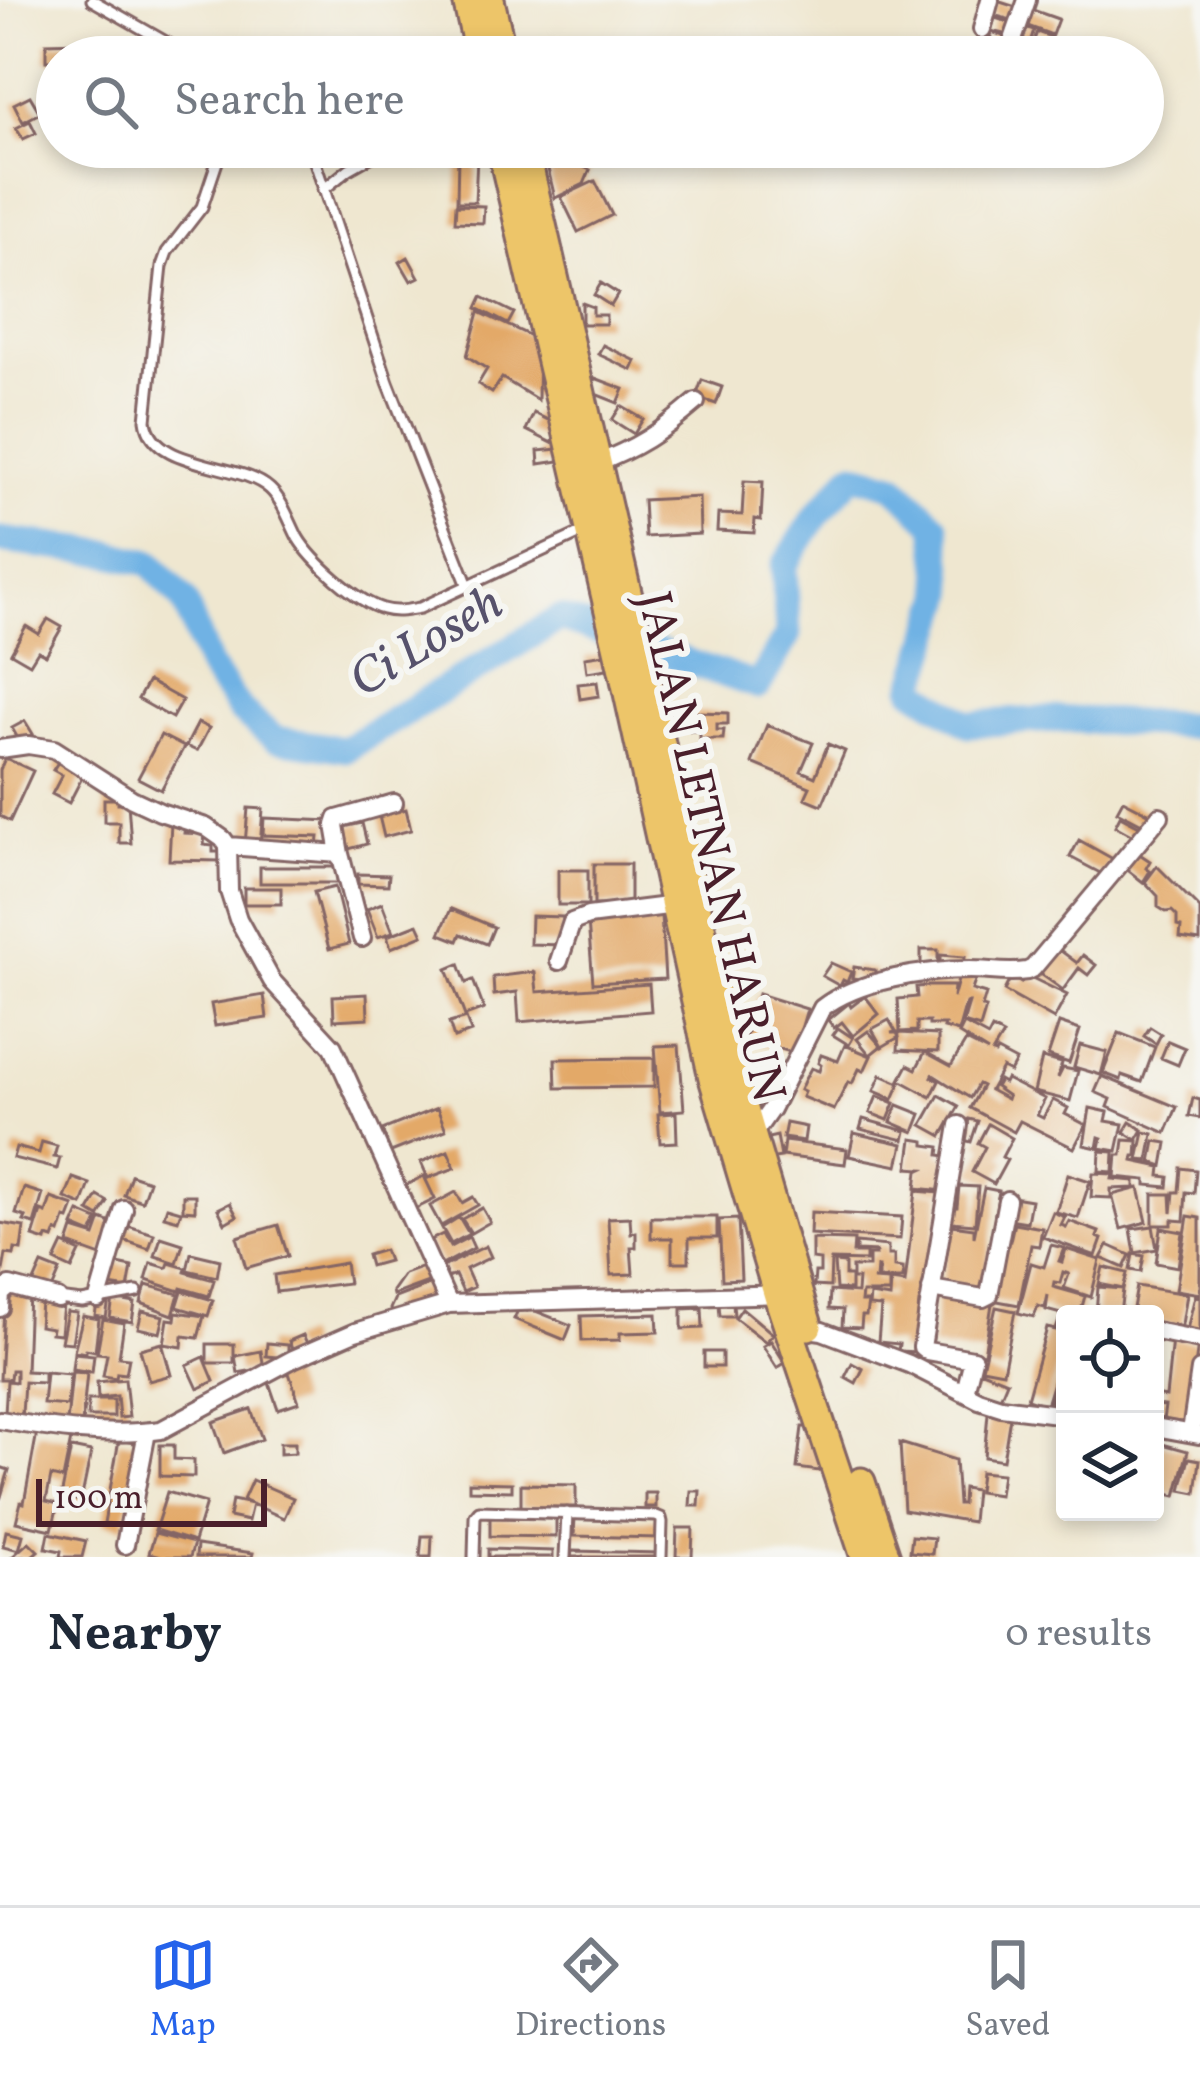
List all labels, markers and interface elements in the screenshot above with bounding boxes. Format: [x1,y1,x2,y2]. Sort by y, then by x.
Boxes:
search box [36,36,1164,168]
icon: search [78,69,144,135]
text: Search here [174,71,405,134]
water label: Ci Loseh [337,569,517,717]
street label: JALAN LETNAN HARUN [618,585,800,1109]
map controls [1056,1305,1164,1521]
button: locate [1056,1305,1164,1413]
button: layers [1056,1413,1164,1521]
scale bar [36,1473,267,1526]
text: 100 m [54,1477,143,1523]
text: Nearby [48,1600,222,1671]
text: 0 results [1005,1608,1152,1662]
tab: Map [150,1932,216,2050]
tab: Directions [515,1932,666,2050]
tab: Saved [965,1932,1050,2050]

